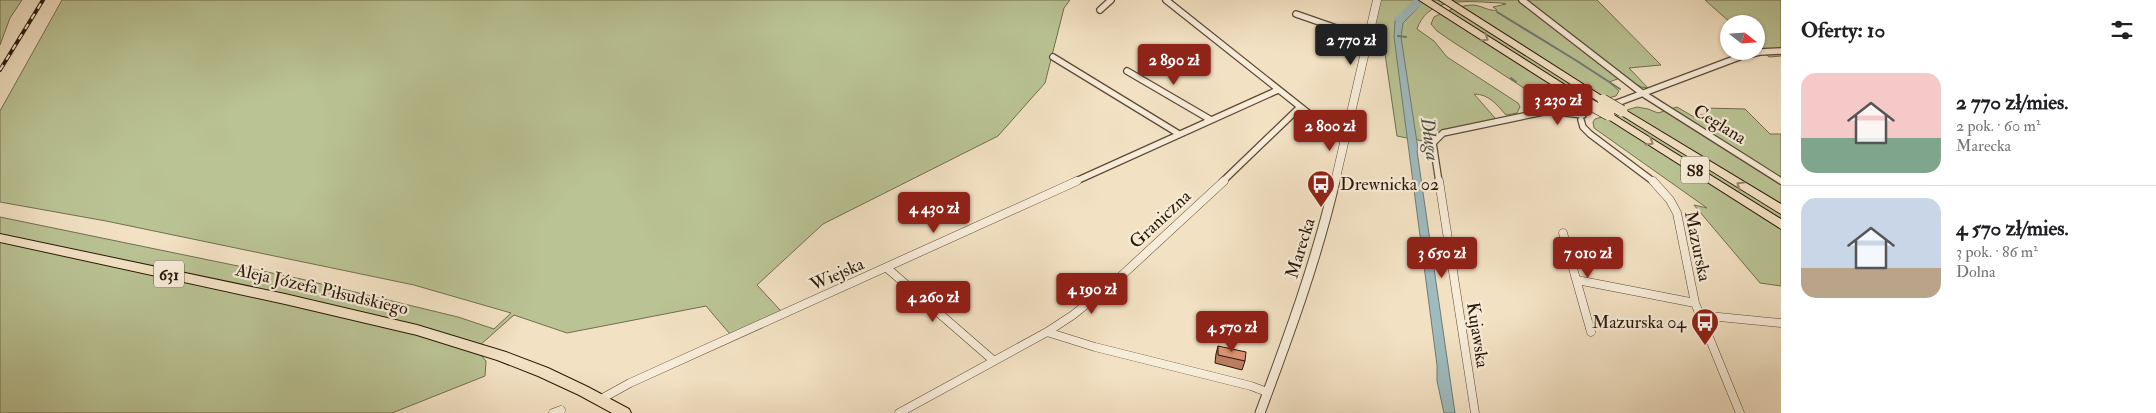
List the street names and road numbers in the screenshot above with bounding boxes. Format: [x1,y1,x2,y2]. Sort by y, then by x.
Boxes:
street label: Ceglana [1689,99,1751,150]
road number: S8 [1681,156,1709,184]
street label: Graniczna [1125,185,1196,254]
street label: Mazurska [1679,209,1716,284]
street label: Marecka [1280,215,1321,281]
street label: Wiejska [806,252,868,297]
street label: Aleja Józefa Piłsudskiego [232,258,411,321]
road number: 631 [154,260,184,288]
street label: Kujawska [1461,301,1494,370]

